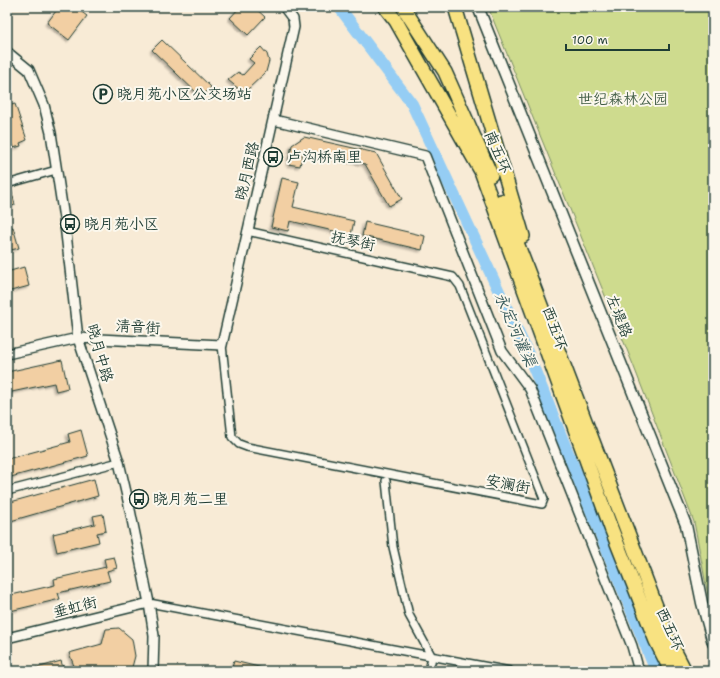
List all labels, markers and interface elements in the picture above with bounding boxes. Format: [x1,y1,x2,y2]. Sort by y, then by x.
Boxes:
scale bar [566,26,669,52]
text: 100 m [572,32,608,48]
parking icon: 晓月苑小区公交场站 [92,83,114,105]
place label: 晓月苑小区公交场站 [117,84,252,104]
park label: 世纪森林公园 [578,89,668,109]
street label: 南五环 [480,127,516,177]
street label: 晓月西路 [231,140,263,202]
bus stop icon: 卢沟桥南里 [262,146,284,168]
place label: 卢沟桥南里 [287,147,362,167]
bus stop icon: 晓月苑小区 [59,213,81,235]
place label: 晓月苑小区 [84,214,159,234]
street label: 抚琴街 [329,227,377,255]
water label: 永定河灌渠 [490,288,542,372]
street label: 左堤路 [601,291,637,341]
street label: 西五环 [538,303,572,353]
street label: 清音街 [115,316,161,338]
street label: 晓月中路 [82,321,118,385]
street label: 安澜街 [484,470,532,498]
bus stop icon: 晓月苑二里 [128,488,150,510]
place label: 晓月苑二里 [153,489,228,509]
street label: 垂虹街 [51,592,99,622]
street label: 西五环 [652,604,688,654]

